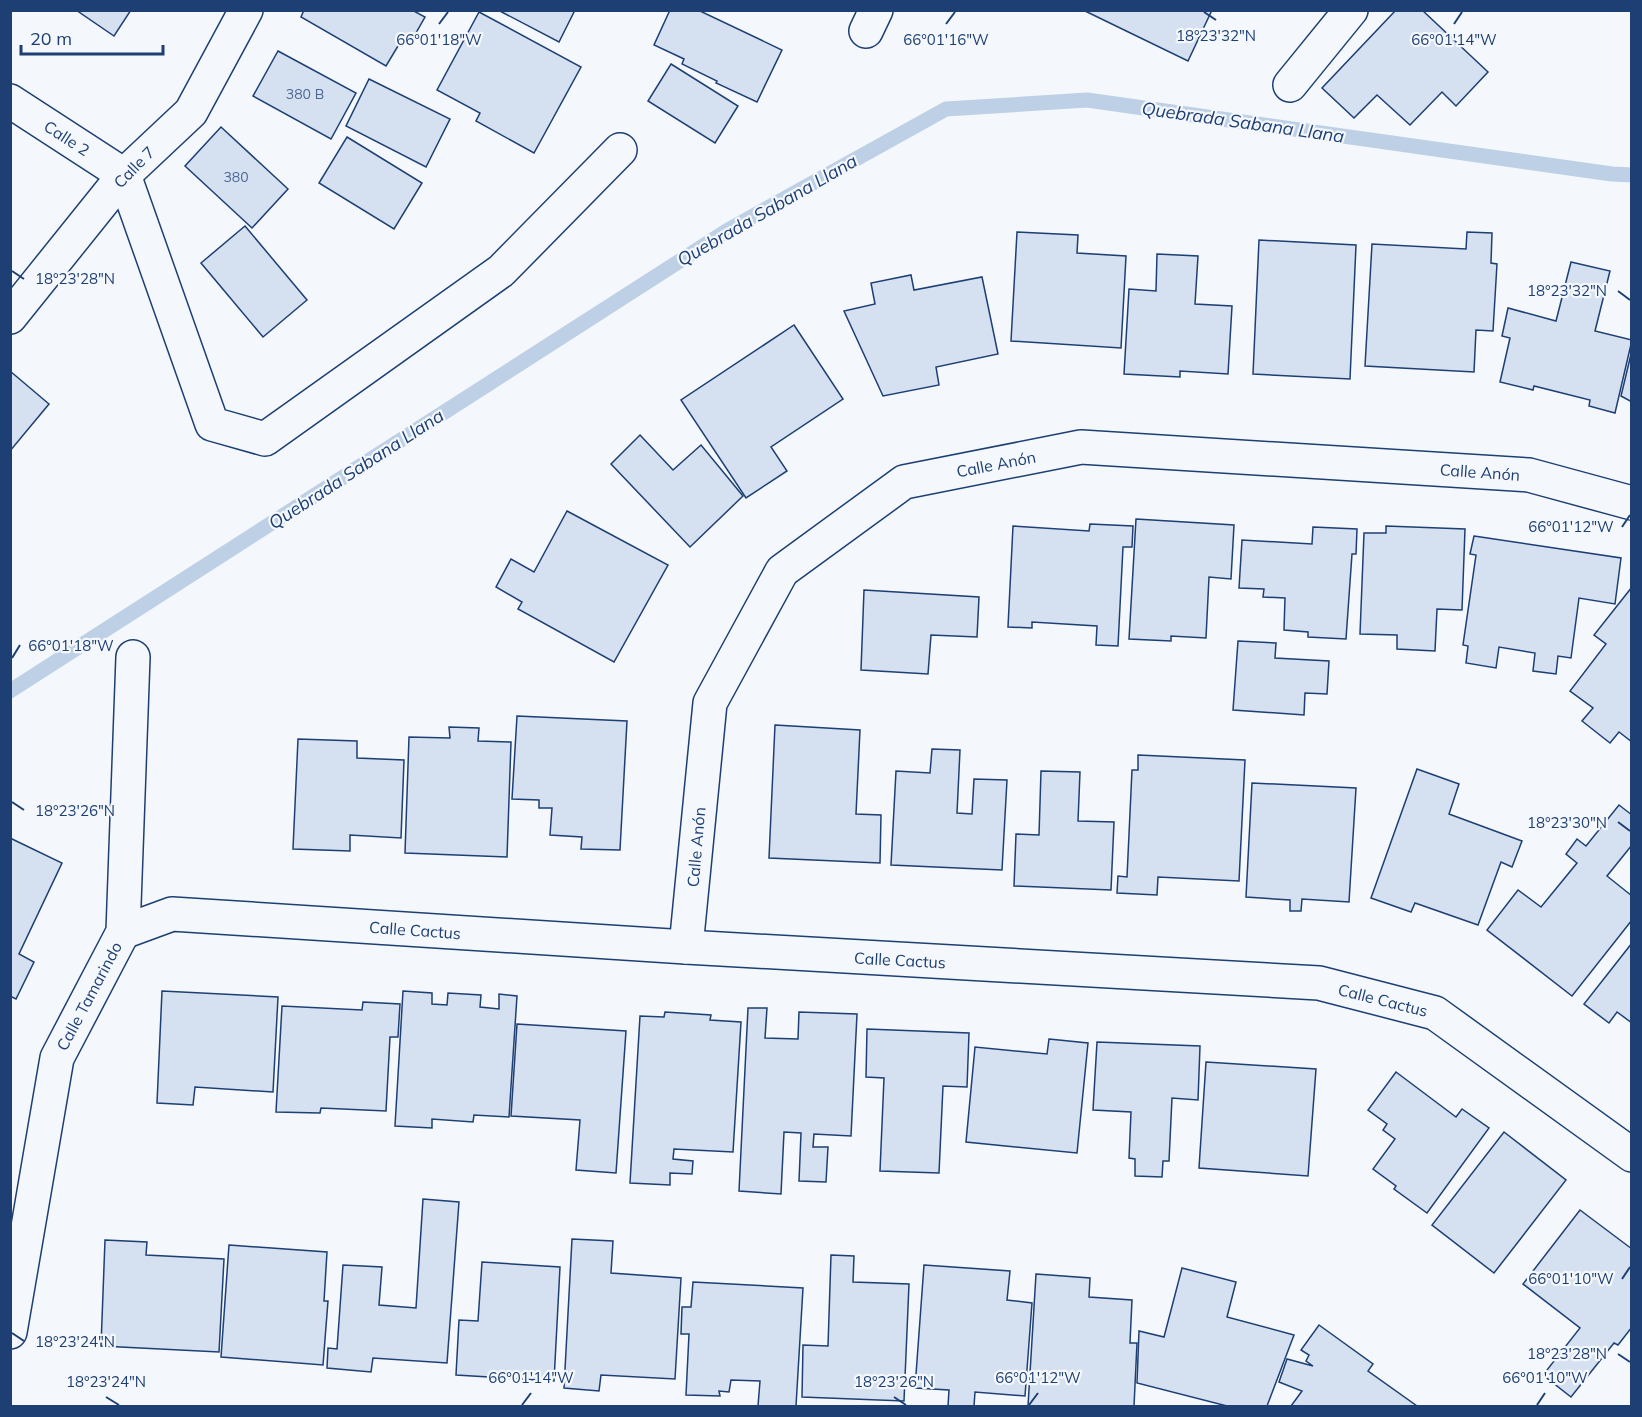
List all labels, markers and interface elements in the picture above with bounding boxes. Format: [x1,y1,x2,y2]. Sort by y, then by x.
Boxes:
scale bar [21,18,164,56]
text: 18°23'32"N [1176,26,1256,45]
text: 20 m [30,27,72,50]
text: 66°01'18"W [396,30,482,49]
text: 66°01'16"W [903,30,989,49]
text: 66°01'14"W [1411,30,1497,49]
house number: 380 B [286,85,324,103]
water label: Quebrada Sabana Llana [1140,96,1346,148]
street label: Calle 2 [40,116,94,160]
street label: Calle 7 [109,142,159,192]
water label: Quebrada Sabana Llana [673,149,861,271]
house number: 380 [223,168,249,186]
text: 18°23'28"N [35,269,115,288]
text: 18°23'32"N [1527,281,1607,300]
water label: Quebrada Sabana Llana [264,404,448,534]
street label: Calle Anón [955,447,1037,481]
street label: Calle Anón [1439,459,1521,485]
text: 66°01'12"W [1528,517,1614,536]
text: 66°01'18"W [28,636,114,655]
text: 18°23'26"N [35,801,115,820]
street label: Calle Anón [683,806,709,888]
text: 18°23'30"N [1527,813,1607,832]
street label: Calle Cactus [369,917,462,943]
street label: Calle Tamarindo [52,938,126,1054]
street label: Calle Cactus [854,948,946,972]
street label: Calle Cactus [1336,979,1430,1021]
text: 66°01'10"W [1528,1269,1614,1288]
text: 18°23'24"N [35,1332,115,1351]
text: 18°23'28"N [1527,1344,1607,1363]
text: 66°01'14"W [488,1368,574,1387]
text: 66°01'12"W [995,1368,1081,1387]
text: 66°01'10"W [1502,1368,1588,1387]
text: 18°23'24"N [66,1372,146,1391]
text: 18°23'26"N [854,1372,934,1391]

